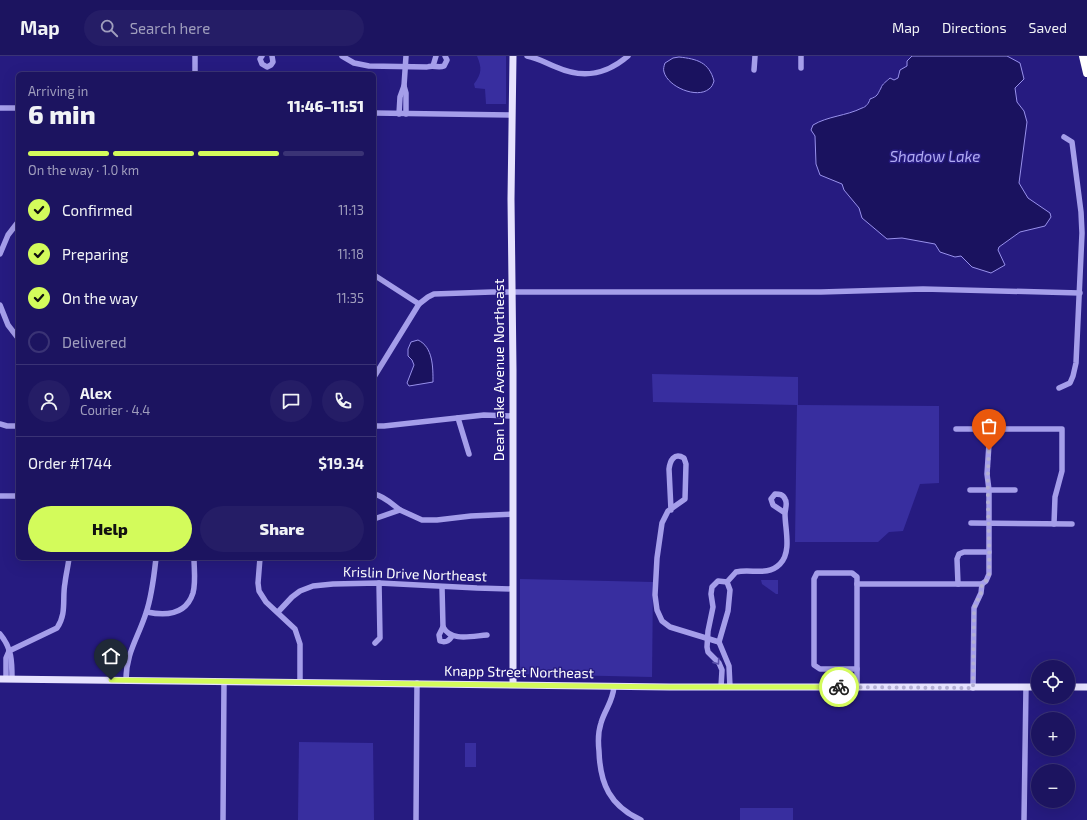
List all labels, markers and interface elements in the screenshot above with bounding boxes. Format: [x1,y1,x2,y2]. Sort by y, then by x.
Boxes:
search box [84,10,364,46]
text: Map [20,16,60,39]
icon: search [98,17,120,39]
text: Search here [130,19,210,37]
text: Map [892,19,920,36]
text: Directions [942,19,1007,36]
text: Saved [1029,19,1067,36]
text: Arriving in [28,83,88,99]
text: 11:46–11:51 [287,97,364,115]
text: 6 min [28,98,96,129]
water label: Shadow Lake [890,147,980,165]
text: On the way · 1.0 km [28,162,139,178]
icon: check [28,199,50,221]
text: Confirmed [62,201,133,219]
text: 11:13 [338,202,364,218]
icon: check [28,243,50,265]
text: Preparing [62,245,128,263]
text: 11:18 [338,246,364,262]
street label: Dean Lake Avenue Northeast [490,279,507,461]
icon: check [28,287,50,309]
text: On the way [62,289,138,307]
text: 11:35 [336,290,364,306]
text: Delivered [62,333,127,351]
button: person [28,380,70,422]
button: chat [270,380,312,422]
button: phone [322,380,364,422]
text: Alex [80,384,112,402]
text: Courier · 4.4 [80,402,150,418]
pin [972,409,1006,450]
icon: bag [978,415,1000,437]
text: Order #1744 [28,454,112,472]
text: $19.34 [318,454,364,472]
button: Help [28,506,192,552]
button: Share [200,506,364,552]
street label: Krislin Drive Northeast [343,562,487,585]
pin [94,639,128,680]
icon: home [100,645,122,667]
one-way arrow [712,657,719,664]
map controls [1031,660,1075,808]
button: locate [1031,660,1075,704]
street label: Knapp Street Northeast [444,662,594,681]
courier [819,667,859,707]
icon: bike [828,676,850,698]
button: + [1031,712,1075,756]
button: − [1031,764,1075,808]

